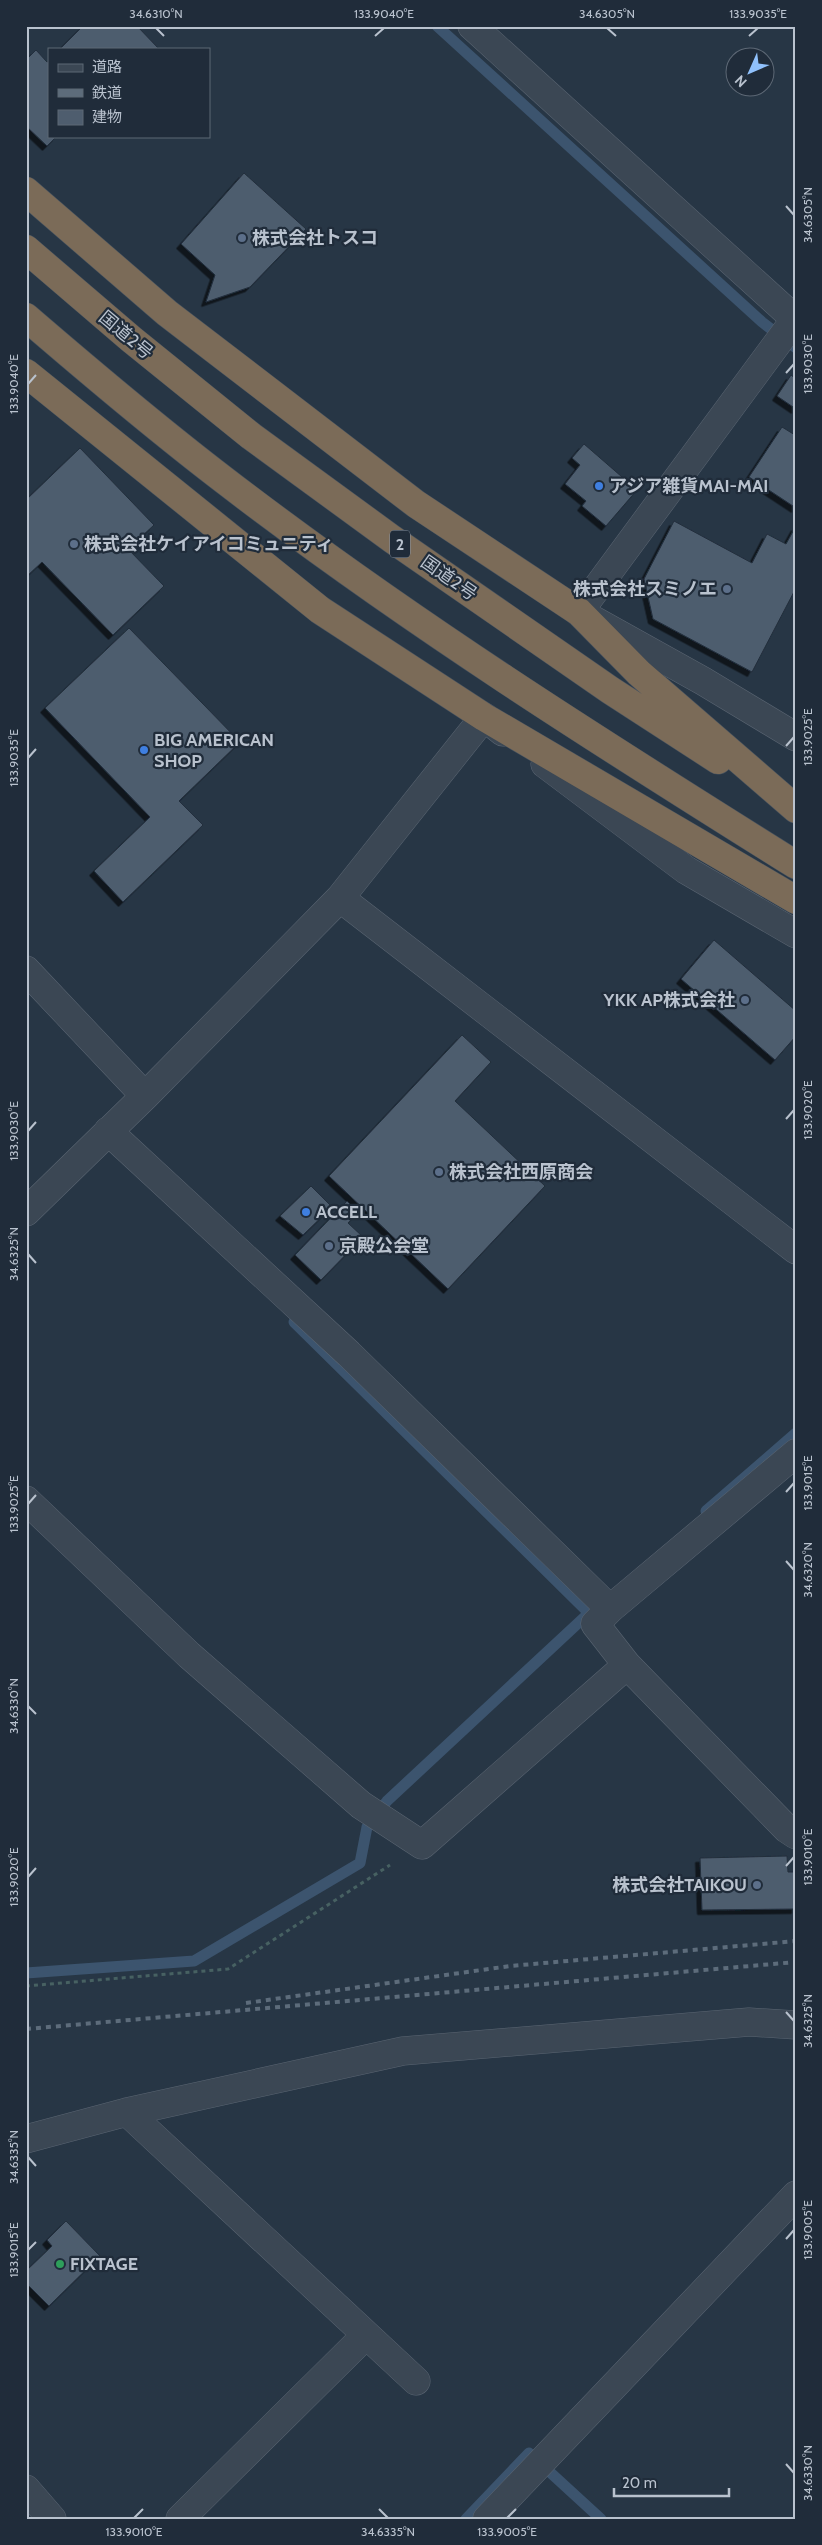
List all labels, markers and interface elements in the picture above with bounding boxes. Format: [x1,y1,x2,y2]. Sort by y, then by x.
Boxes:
text: 34.6310°N [129,6,183,21]
text: 133.9040°E [354,6,414,21]
text: 34.6305°N [579,6,635,21]
text: 133.9035°E [729,6,787,21]
legend [48,48,210,138]
north arrow [724,48,774,98]
text: 道路 [92,58,122,76]
text: N [731,71,751,91]
text: 鉄道 [92,84,122,102]
text: 建物 [92,108,122,126]
text: 34.6305°N [800,187,815,243]
place label: 株式会社トスコ [252,227,378,249]
marker: 株式会社トスコ [236,232,248,244]
street label: 国道2号 [95,306,157,364]
text: 133.9030°E [800,334,815,394]
text: 133.9040°E [6,354,21,414]
place label: アジア雑貨MAI-MAI [609,475,768,497]
marker: アジア雑貨MAI-MAI [593,480,605,492]
road number: 2 [390,530,410,558]
place label: 株式会社ケイアイコミュニティ [84,533,334,555]
marker: 株式会社ケイアイコミュニティ [68,538,80,550]
street label: 国道2号 [417,551,481,605]
place label: 株式会社スミノエ [573,578,717,600]
marker: 株式会社スミノエ [721,583,733,595]
text: 133.9025°E [800,708,815,766]
text: 133.9035°E [6,729,21,787]
place label: BIG AMERICAN SHOP [154,729,274,772]
marker: BIG AMERICAN SHOP [138,744,150,756]
place label: YKK AP株式会社 [603,989,735,1011]
marker: YKK AP株式会社 [739,994,751,1006]
text: 133.9020°E [800,1080,815,1140]
text: 133.9030°E [6,1101,21,1161]
place label: 株式会社西原商会 [449,1161,593,1183]
marker: 株式会社西原商会 [433,1166,445,1178]
place label: ACCELL [316,1201,377,1223]
marker: ACCELL [300,1206,312,1218]
text: 34.6325°N [6,1227,21,1281]
place label: 京殿公会堂 [339,1235,429,1257]
marker: 京殿公会堂 [323,1240,335,1252]
text: 133.9015°E [800,1455,815,1511]
text: 133.9025°E [6,1475,21,1533]
text: 34.6320°N [800,1542,815,1598]
text: 34.6330°N [6,1678,21,1734]
text: 133.9010°E [800,1828,815,1886]
text: 133.9020°E [6,1847,21,1907]
place label: 株式会社TAIKOU [612,1874,747,1896]
marker: 株式会社TAIKOU [751,1879,763,1891]
text: 34.6325°N [800,1994,815,2048]
text: 34.6335°N [6,2130,21,2184]
text: 133.9005°E [800,2200,815,2260]
text: 133.9015°E [6,2222,21,2278]
place label: FIXTAGE [70,2253,138,2275]
marker: FIXTAGE [54,2258,66,2270]
text: 34.6330°N [800,2445,815,2501]
scale bar [614,2465,730,2497]
text: 20 m [622,2474,657,2492]
text: 133.9010°E [105,2524,163,2539]
text: 34.6335°N [361,2524,415,2539]
text: 133.9005°E [477,2524,537,2539]

